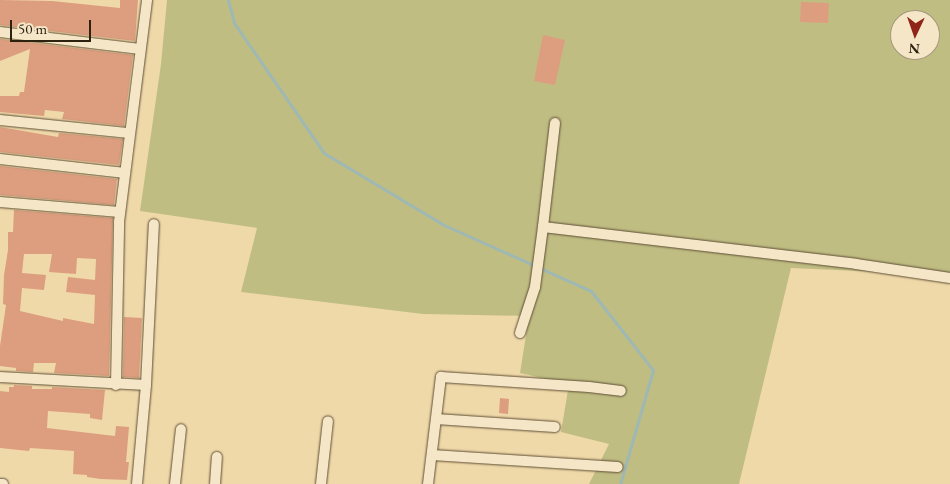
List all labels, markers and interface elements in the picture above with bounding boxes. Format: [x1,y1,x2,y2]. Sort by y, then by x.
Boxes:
scale bar [12,10,94,42]
north arrow [890,10,940,60]
text: 50 m [18,19,47,38]
text: N [908,40,920,58]

